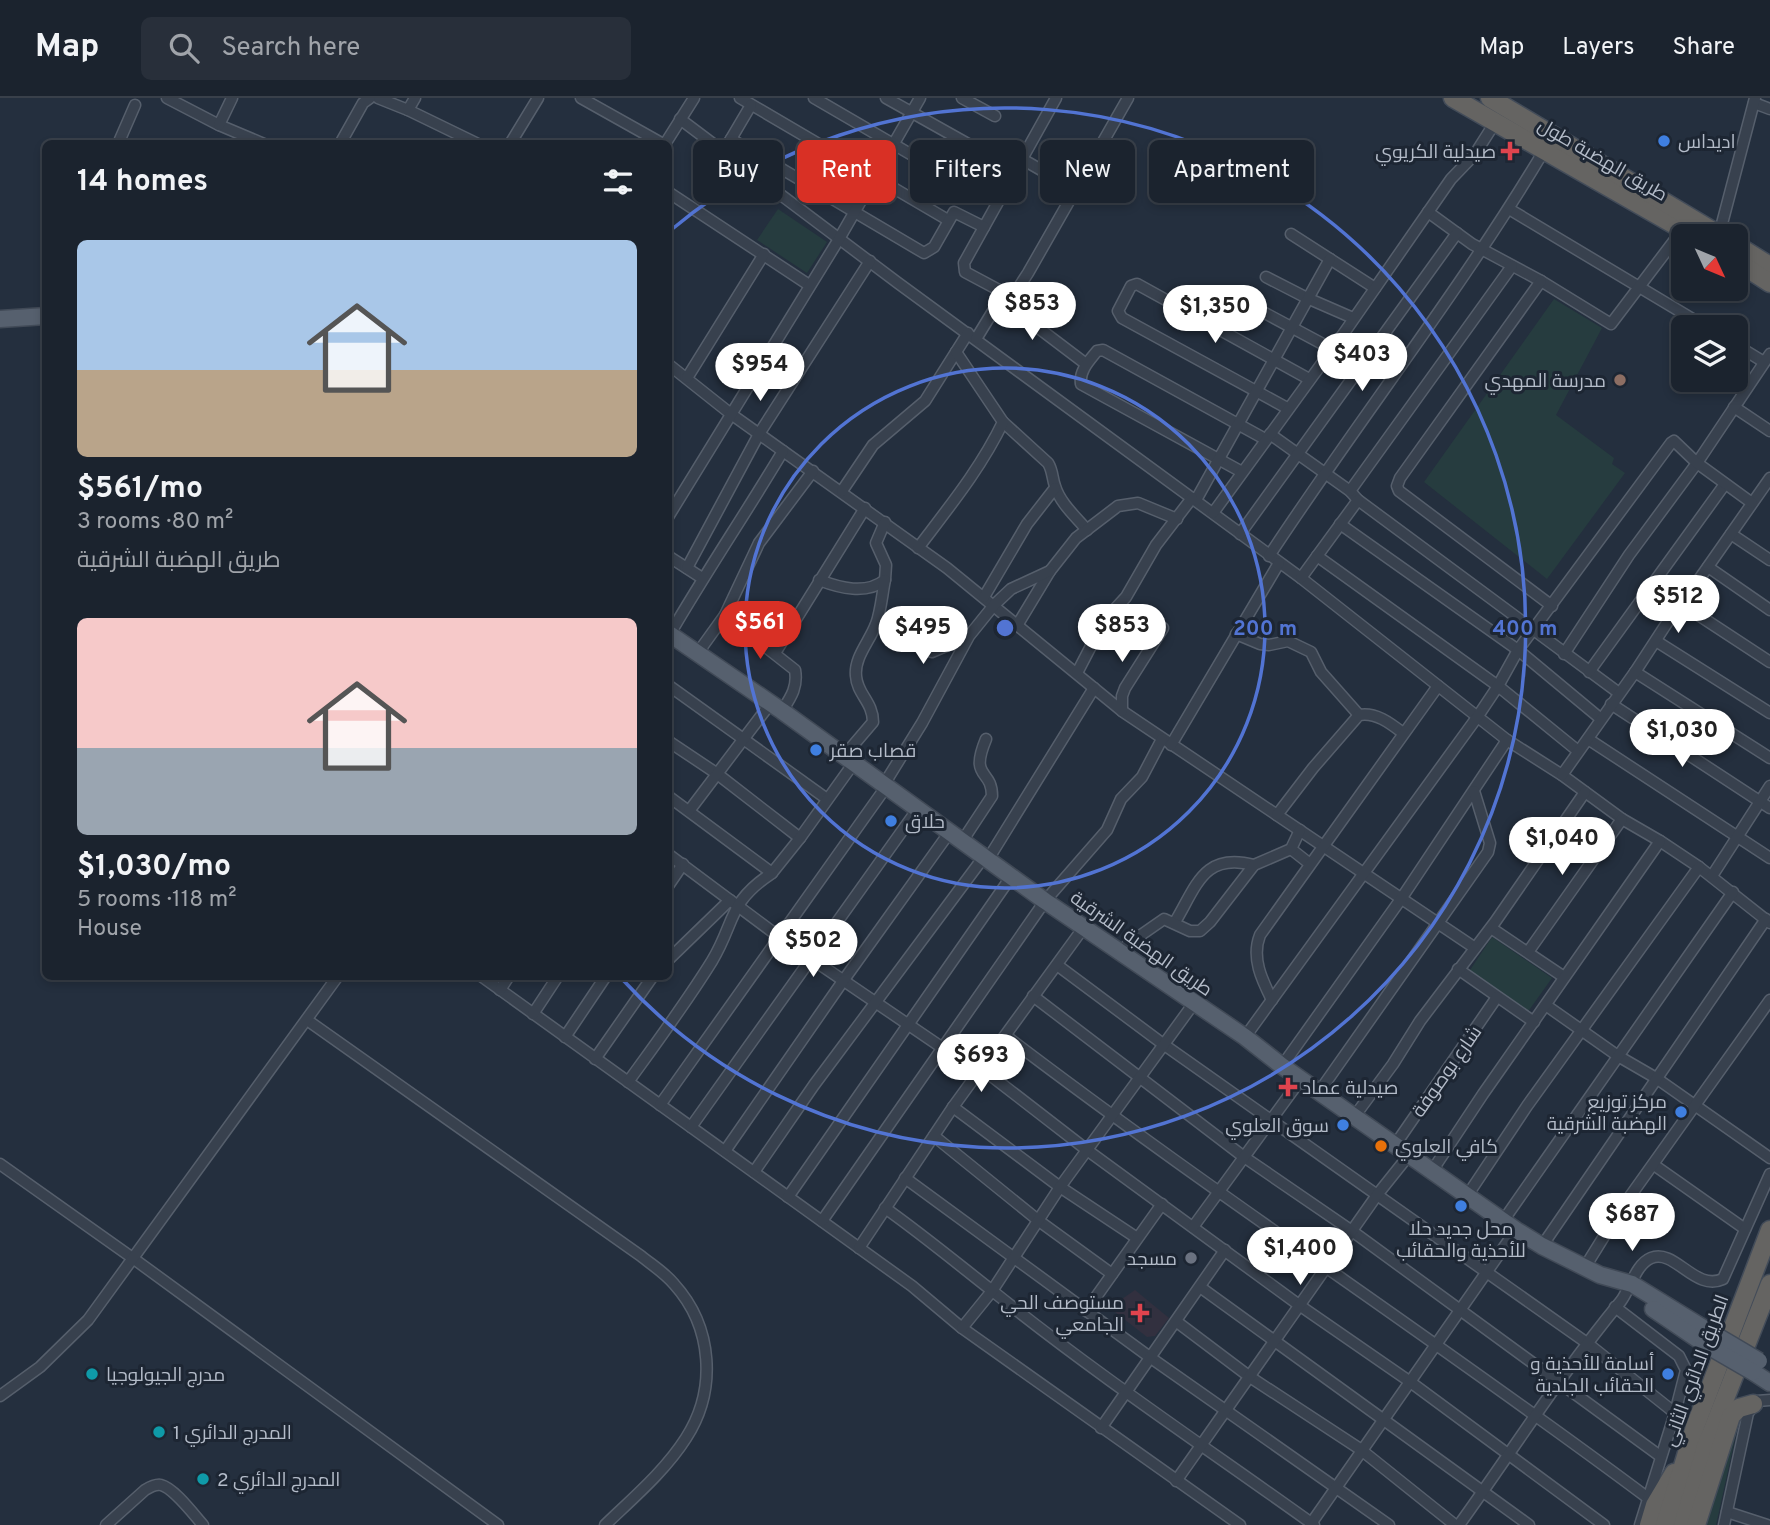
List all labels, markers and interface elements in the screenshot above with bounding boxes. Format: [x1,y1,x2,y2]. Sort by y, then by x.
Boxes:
search box [141,17,631,80]
text: Map [35,27,99,69]
icon: search [165,29,203,67]
text: Search here [221,32,360,65]
text: Map [1479,33,1524,63]
text: Layers [1562,33,1634,63]
text: Share [1672,33,1735,63]
street label: طريق الهضبة طول [1533,114,1671,208]
place label: اديداس [1678,131,1736,155]
marker: اديداس [1656,133,1672,149]
chip: Buy [693,140,783,203]
chip: Rent [797,140,896,203]
chip: Filters [910,140,1026,203]
chip: New [1040,140,1135,203]
chip: Apartment [1149,140,1314,203]
place label: صيدلية الكريوي [1375,141,1496,166]
marker: صيدلية الكريوي [1502,143,1518,159]
icon: filters [599,163,637,201]
text: 14 homes [77,164,208,201]
north arrow [1671,224,1748,301]
map controls [1671,224,1748,392]
pin: $853 [991,282,1073,342]
icon: home [294,285,420,411]
pin: $1,350 [1158,286,1272,345]
text: $853 [1004,290,1060,319]
text: $1,350 [1179,293,1251,322]
button: layers [1671,315,1748,392]
pin: $403 [1321,334,1403,393]
text: $403 [1333,341,1391,370]
pin: $954 [719,344,801,403]
text: $954 [731,351,789,380]
place label: مدرسة المهدي [1485,370,1606,395]
marker: مدرسة المهدي [1612,372,1628,388]
text: $561/mo [77,471,203,508]
text: 3 rooms · 80 m² [77,508,233,537]
text: طريق الهضبة الشرقية [77,547,281,576]
pin: $512 [1637,575,1719,635]
text: $512 [1652,583,1704,612]
pin: $561 [719,602,801,661]
pin: $853 [1081,604,1163,664]
pin: $495 [882,606,964,666]
text: $561 [734,609,786,638]
text: $853 [1094,612,1150,641]
text: $495 [895,614,951,643]
centre of rings [993,616,1017,640]
text: 200 m [1233,616,1297,643]
text: 400 m [1493,616,1557,643]
icon: home [294,663,420,789]
pin: $1,030 [1625,710,1739,769]
text: $1,030 [1646,717,1718,746]
place label: قصاب صقر [829,740,916,764]
marker: قصاب صقر [808,742,824,758]
place label: حلاق [905,811,945,835]
marker: حلاق [883,813,899,829]
pin: $1,040 [1505,818,1619,877]
text: $1,040 [1525,825,1599,854]
text: $1,030/mo [77,849,231,886]
text: 5 rooms · 118 m² [77,886,236,915]
street label: طريق الهضبة الشرقية [1065,887,1217,1003]
text: House [77,915,142,944]
pin: $502 [772,920,854,979]
text: $502 [784,927,842,956]
street label: شارع بوصوفة [1407,1022,1488,1123]
pin: $693 [940,1034,1022,1094]
text: $693 [953,1042,1009,1071]
place label: صيدلية عماد [1302,1077,1398,1101]
marker: صيدلية عماد [1280,1079,1296,1095]
place label: مركز توزيع الهضبة الشرقية [1547,1091,1667,1137]
marker: مركز توزيع الهضبة الشرقية [1673,1104,1689,1120]
place label: سوق العلوي [1225,1115,1329,1140]
marker: سوق العلوي [1335,1117,1351,1133]
place label: كافي العلوي [1395,1136,1498,1161]
marker: كافي العلوي [1373,1138,1389,1154]
pin: $687 [1591,1194,1673,1253]
marker: محل جديد حلا للأحذية والحقائب [1453,1198,1469,1214]
text: $687 [1605,1201,1659,1230]
place label: محل جديد حلا للأحذية والحقائب [1396,1218,1526,1264]
pin: $1,400 [1243,1228,1357,1287]
text: $1,400 [1263,1235,1337,1264]
place label: مسجد [1127,1248,1177,1272]
marker: مسجد [1183,1250,1199,1266]
place label: مستوصف الحي الجامعي [1000,1292,1124,1339]
street label: الطريق الدائري الثاني [1658,1292,1736,1450]
marker: مستوصف الحي الجامعي [1130,1303,1150,1323]
place label: أسامة للأحذية و الحقائب الجلدية [1530,1352,1654,1399]
place label: مدرج الجيولوجيا [106,1364,225,1388]
marker: مدرج الجيولوجيا [84,1366,100,1382]
marker: أسامة للأحذية و الحقائب الجلدية [1660,1366,1676,1382]
place label: المدرج الدائري 1 [173,1422,292,1447]
marker: المدرج الدائري 1 [151,1424,167,1440]
place label: المدرج الدائري 2 [217,1469,340,1494]
marker: المدرج الدائري 2 [195,1471,211,1487]

